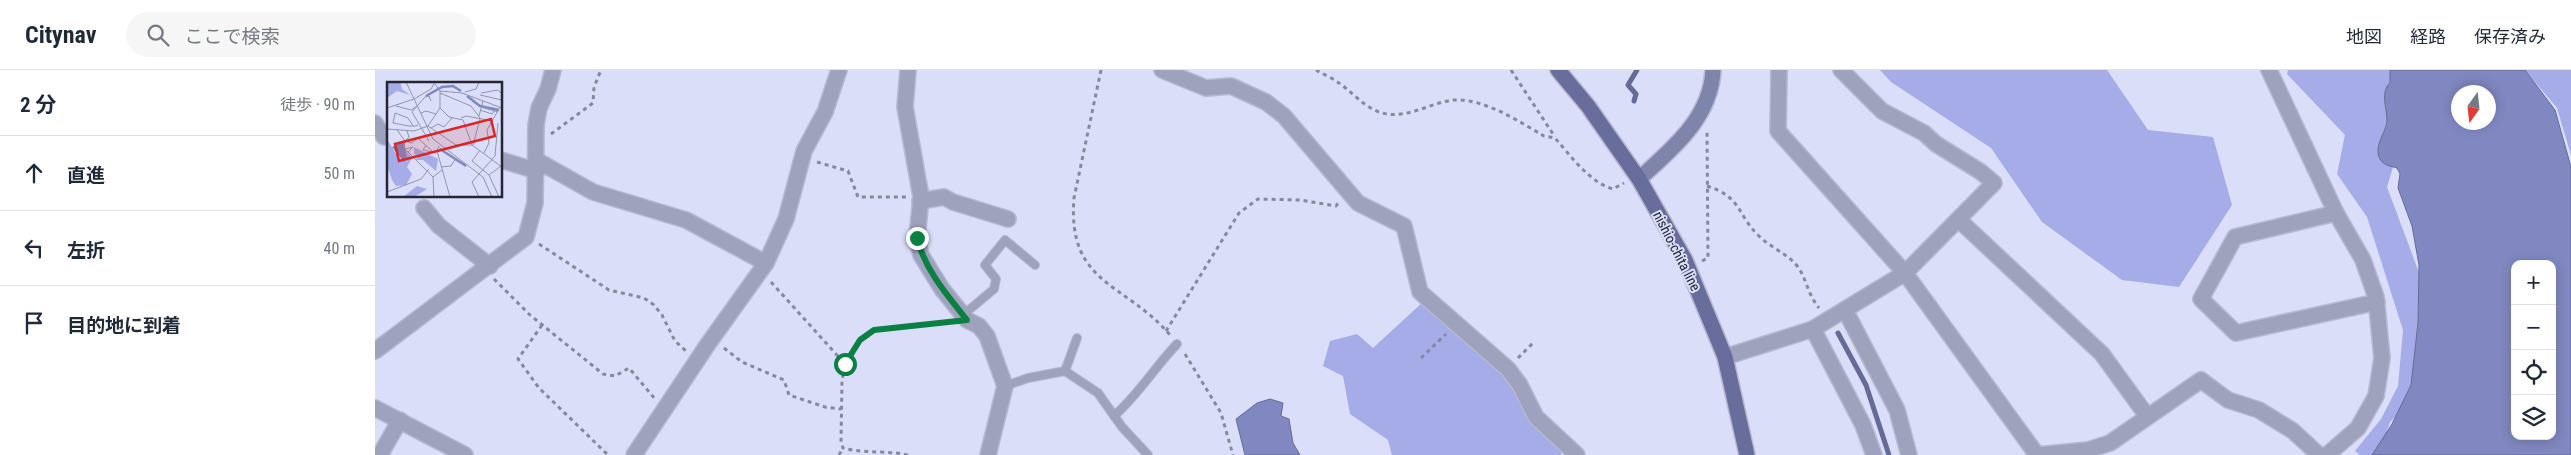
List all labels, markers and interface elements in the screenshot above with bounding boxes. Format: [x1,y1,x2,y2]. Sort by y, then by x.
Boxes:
search box [126,12,476,57]
text: Citynav [25,21,96,49]
icon: search [144,21,172,49]
text: ここで検索 [184,25,280,48]
text: 地図 [2346,26,2382,47]
text: 経路 [2410,26,2446,47]
text: 保存済み [2474,26,2546,47]
inset map [387,82,503,198]
north arrow [2451,85,2496,130]
text: 2 分 [20,93,56,117]
text: 徒歩 · 90 m [280,95,355,114]
icon: ahead [20,159,48,187]
text: 直進 [67,164,105,187]
text: 50 m [323,164,355,183]
street label: nishio-chita line [1650,209,1704,294]
route end [906,227,929,250]
icon: left [20,234,48,262]
text: 左折 [67,239,105,262]
text: 40 m [323,239,355,258]
map controls [2511,260,2556,440]
button: + [2511,260,2556,305]
button: − [2511,305,2556,350]
icon: arrive [20,309,48,337]
text: 目的地に到着 [67,314,181,337]
button: locate [2511,350,2556,395]
route start [834,353,857,376]
button: layers [2511,395,2556,440]

